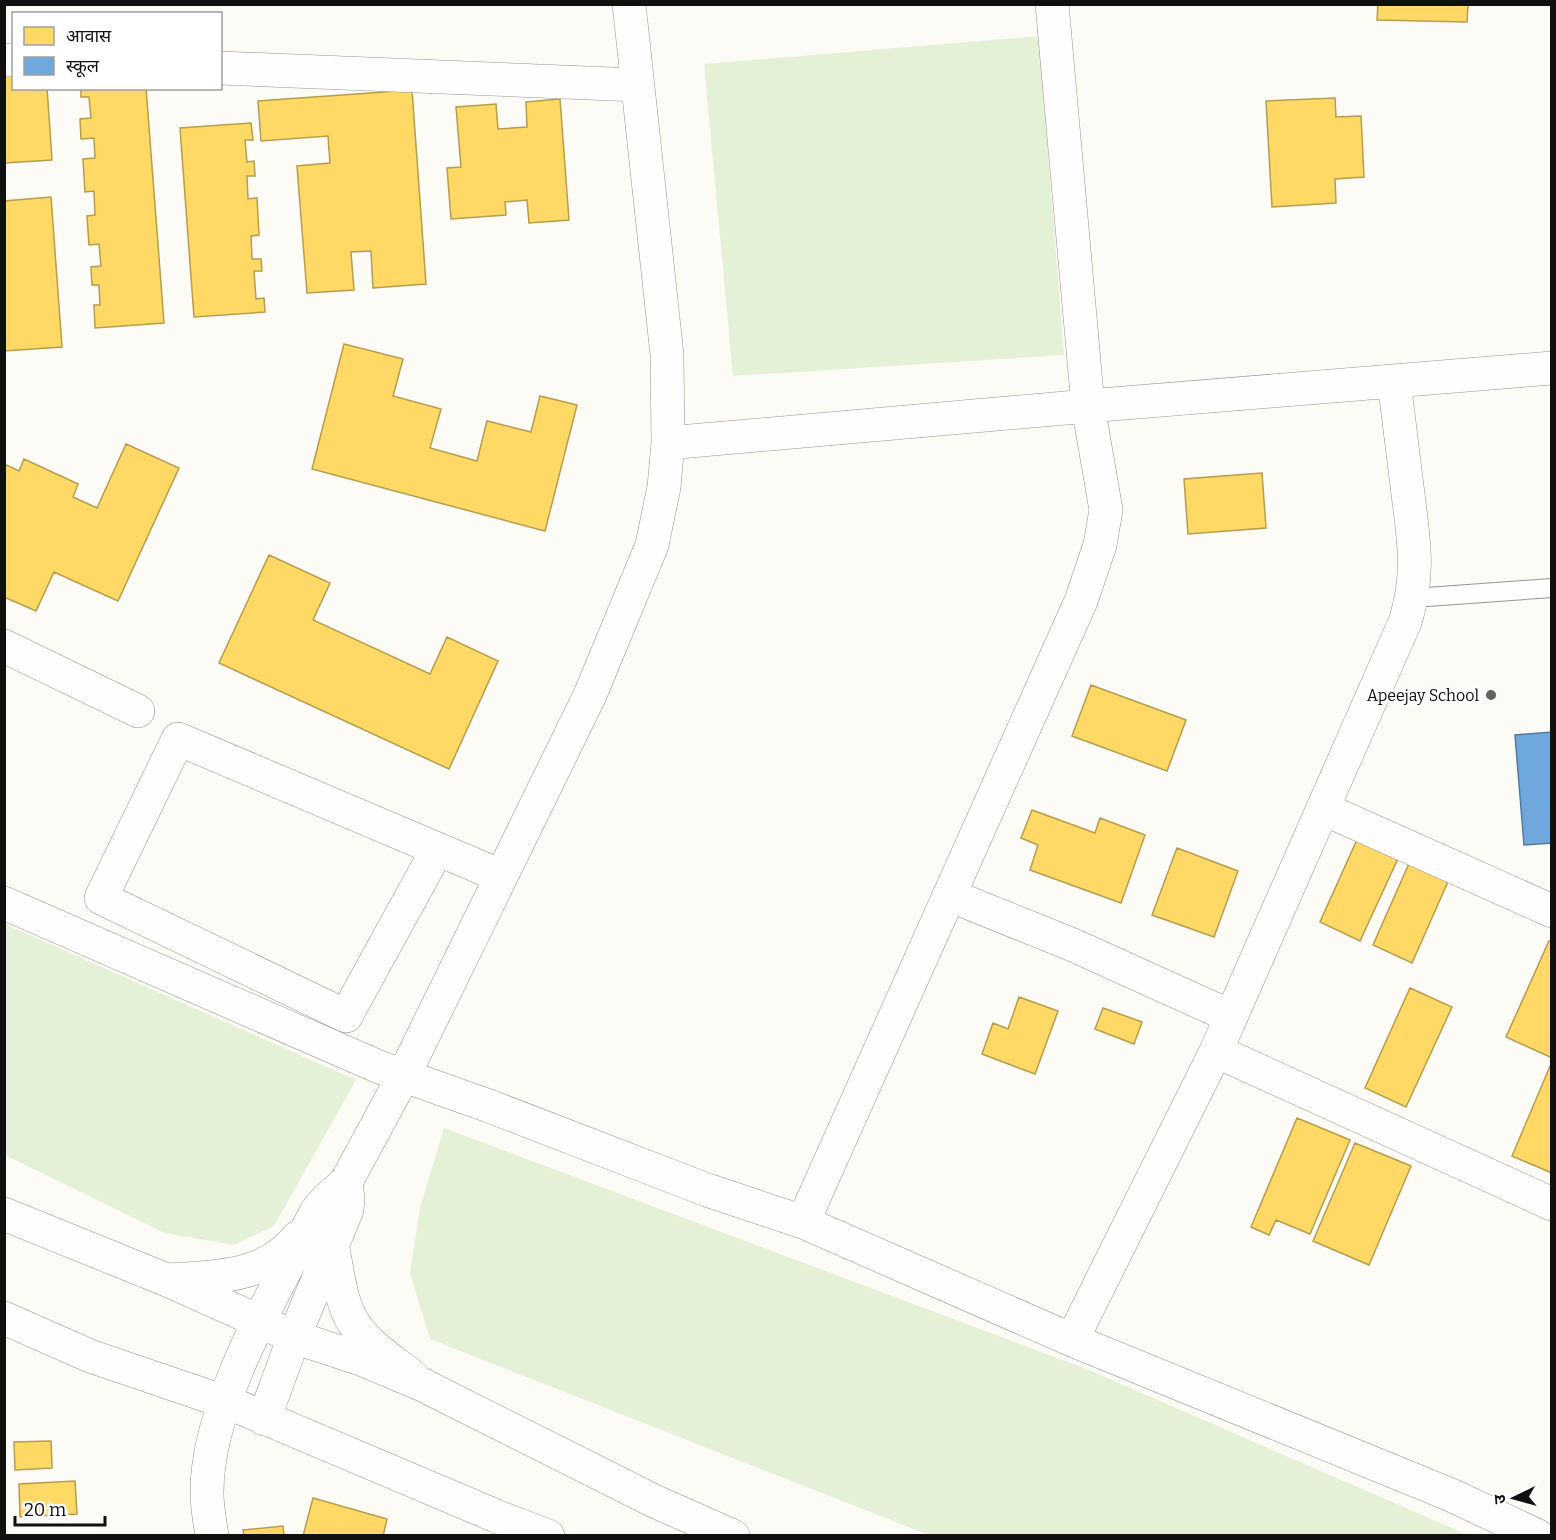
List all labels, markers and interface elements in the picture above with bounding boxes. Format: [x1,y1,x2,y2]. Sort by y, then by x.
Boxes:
legend [12,12,222,90]
text: आवास [66,25,112,47]
text: स्कूल [66,55,100,78]
place label: Apeejay School [1367,686,1479,705]
marker: Apeejay School [1484,688,1498,702]
north arrow [1484,1468,1544,1528]
scale bar [15,1489,105,1527]
text: उ [1490,1493,1509,1505]
text: 20 m [24,1499,66,1521]

